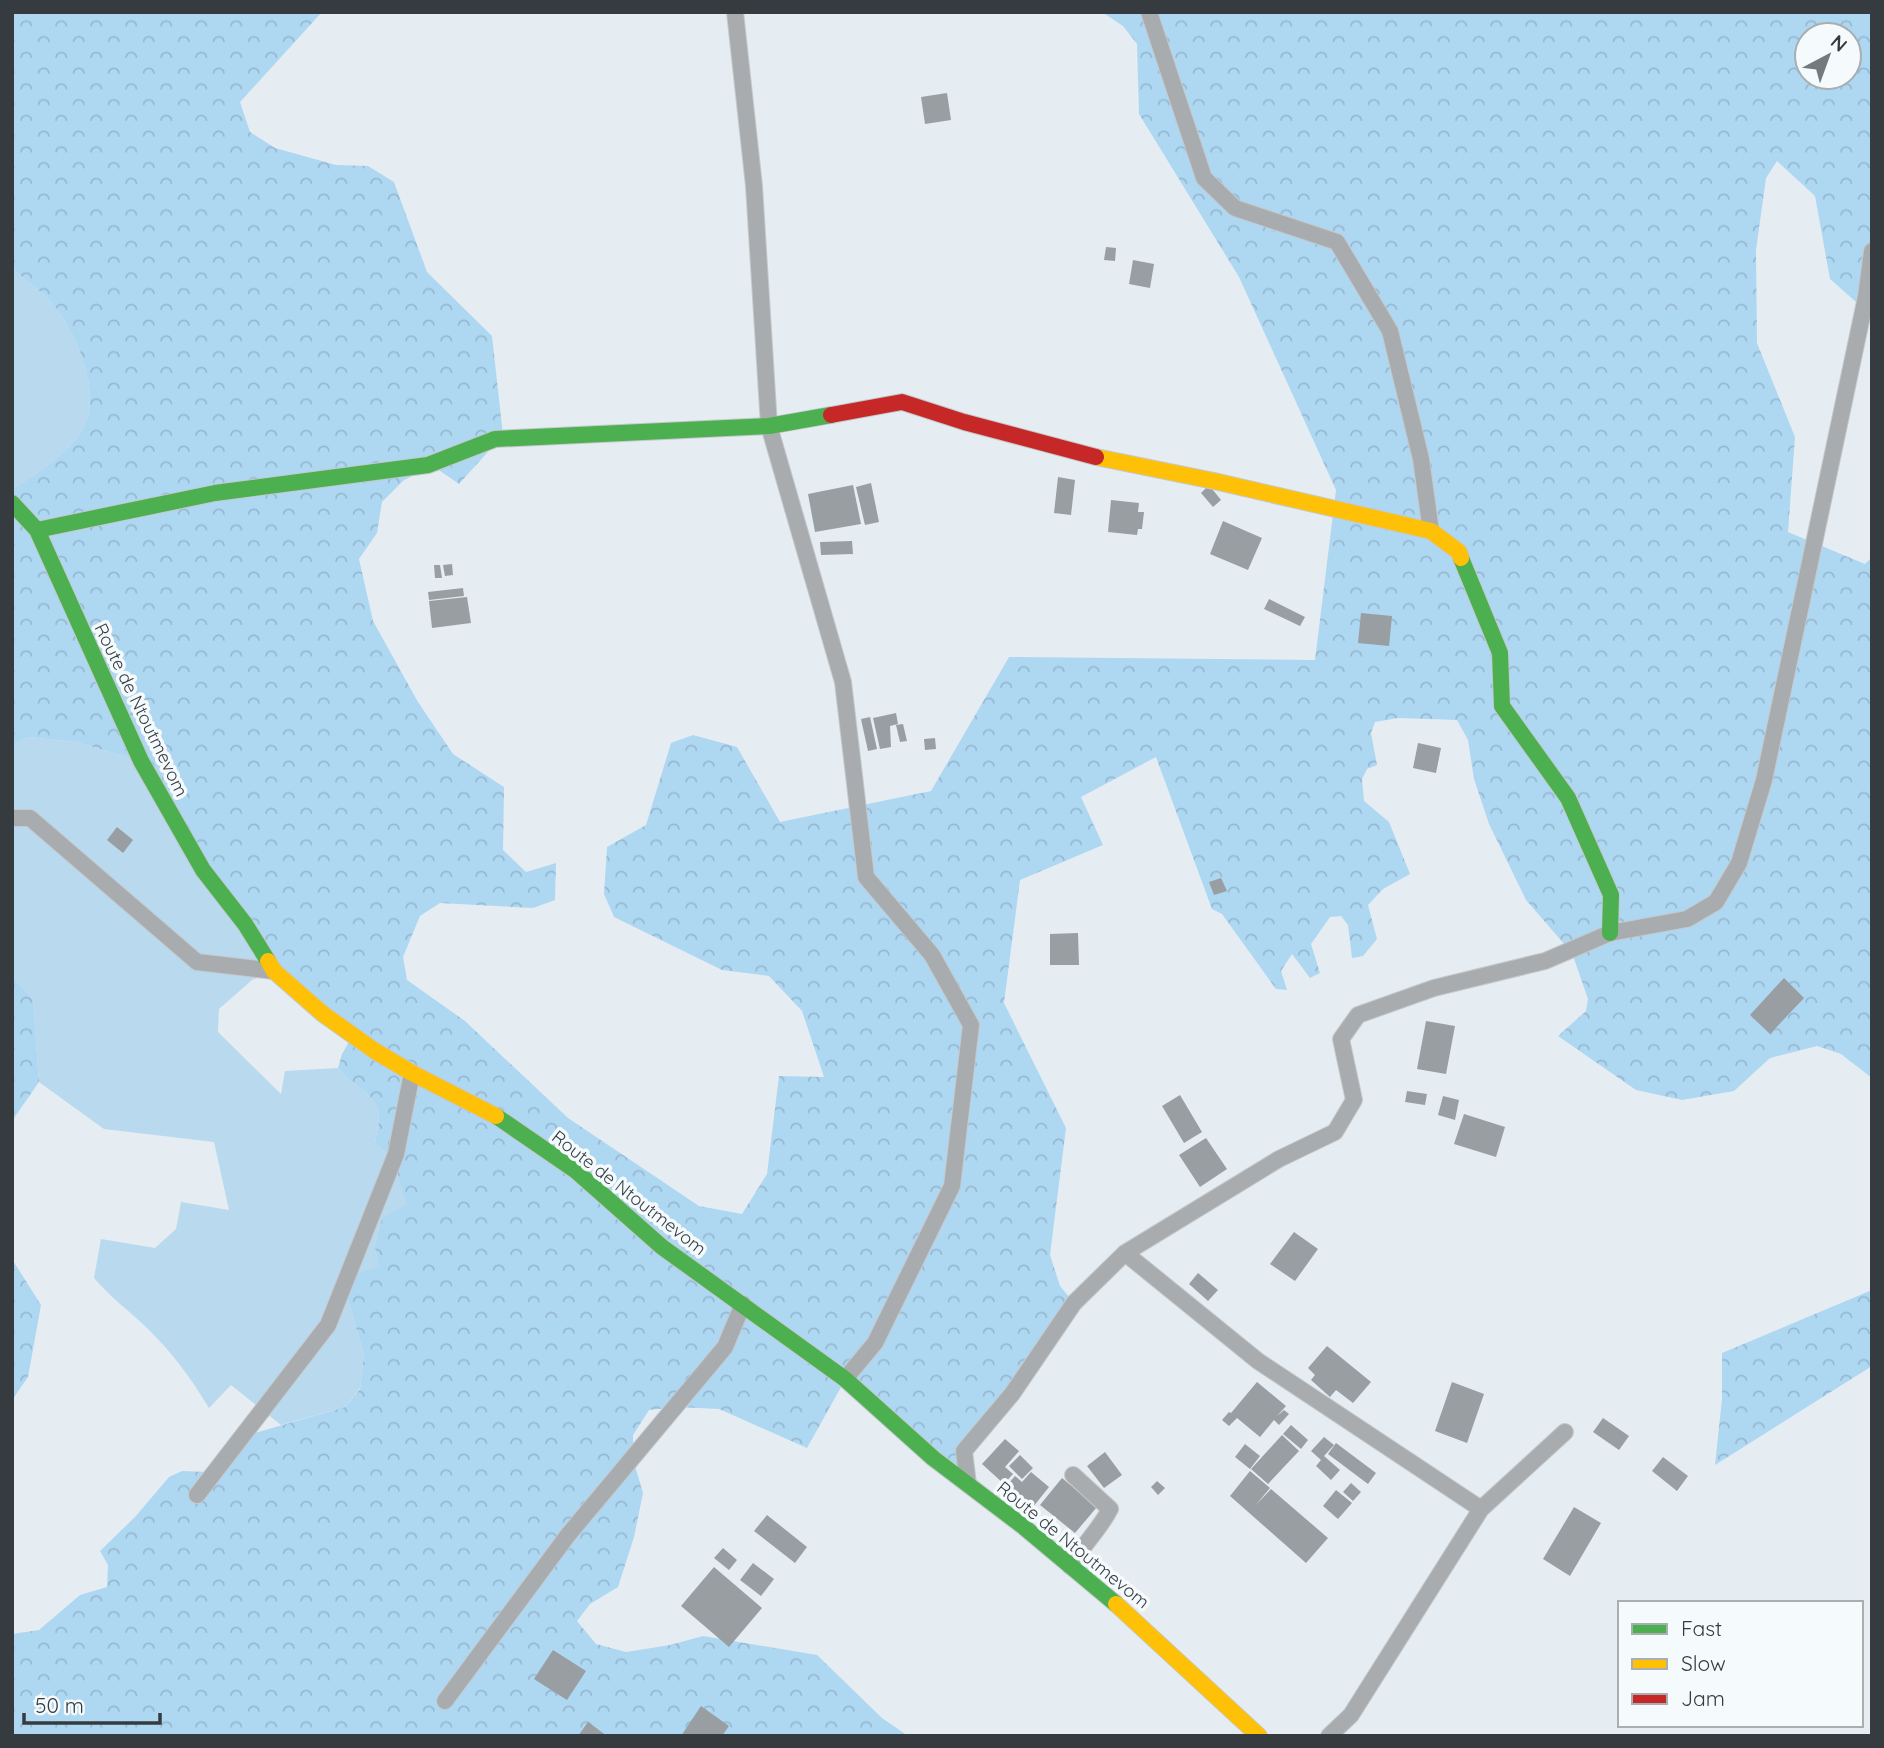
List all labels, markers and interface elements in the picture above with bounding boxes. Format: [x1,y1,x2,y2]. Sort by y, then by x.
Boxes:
north arrow [1793,21,1863,91]
text: N [1826,30,1852,57]
street label: Route de Ntoutmevom [90,619,193,800]
street label: Route de Ntoutmevom [547,1125,711,1260]
street label: Route de Ntoutmevom [992,1476,1154,1613]
legend [1618,1601,1863,1727]
text: Fast [1681,1615,1722,1641]
text: Slow [1681,1650,1726,1676]
scale bar [24,1682,161,1726]
text: Jam [1681,1685,1725,1711]
text: 50 m [35,1692,84,1718]

